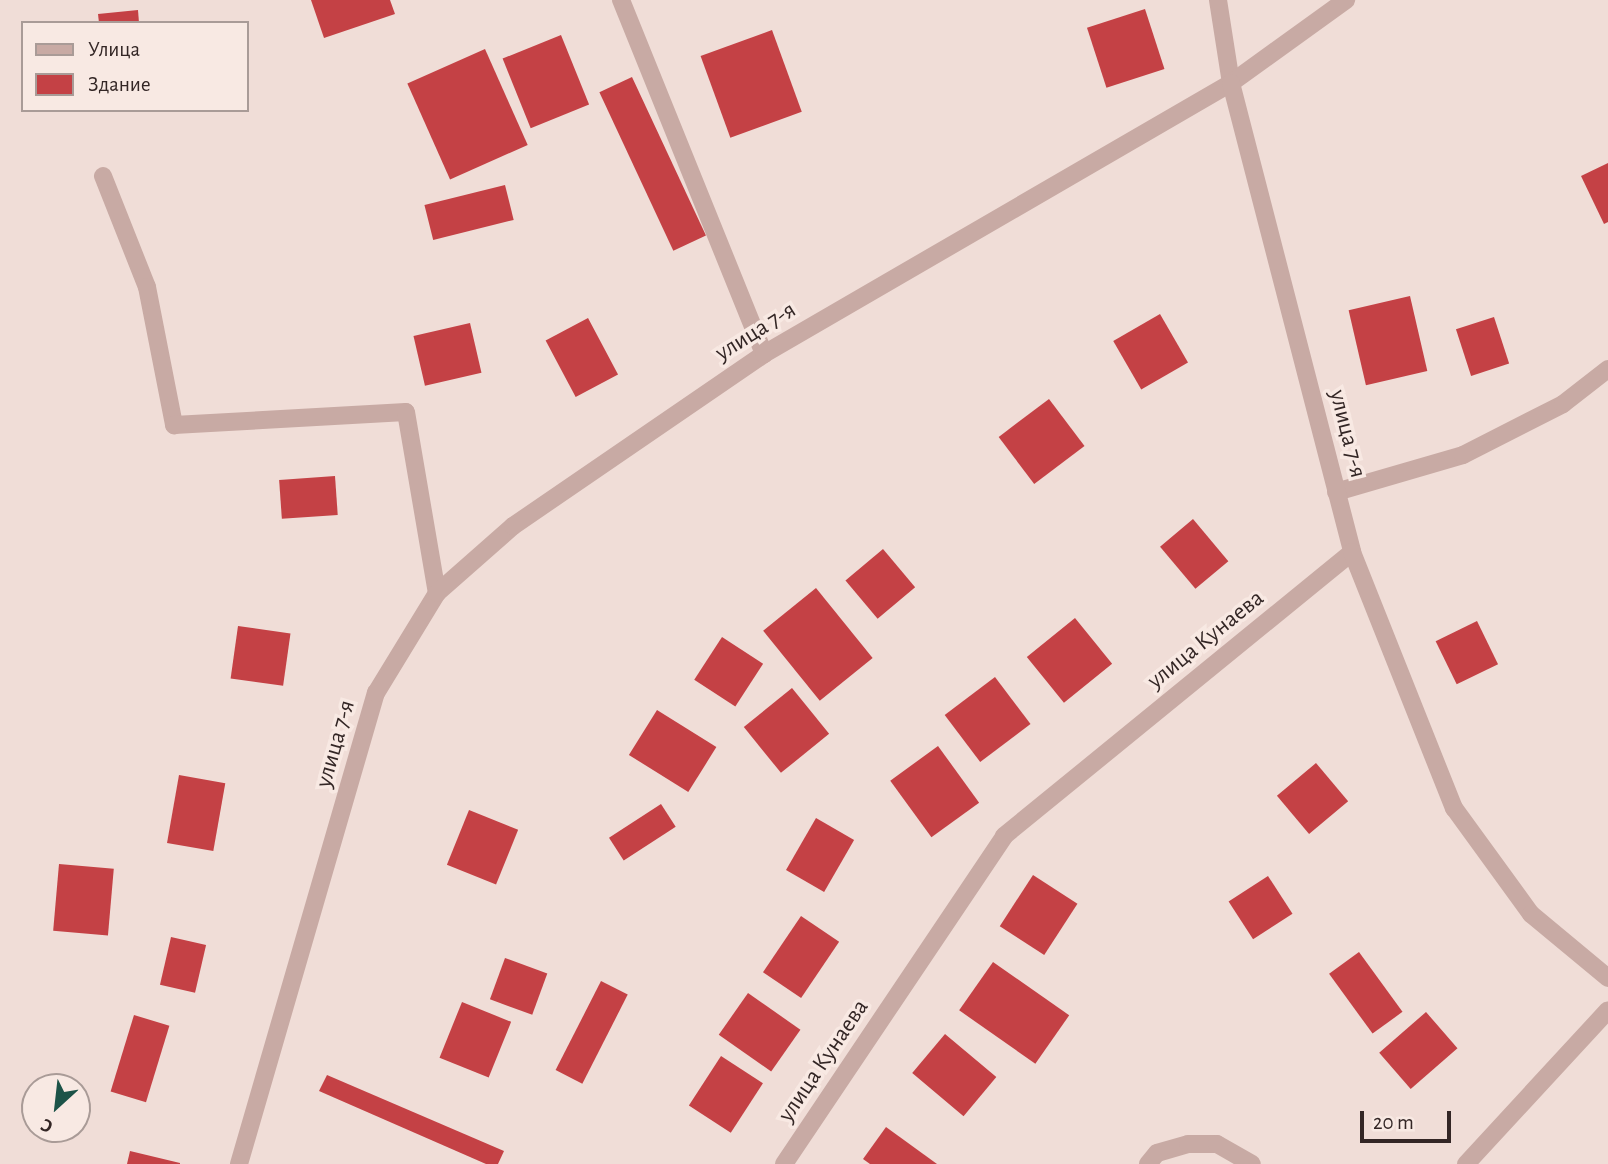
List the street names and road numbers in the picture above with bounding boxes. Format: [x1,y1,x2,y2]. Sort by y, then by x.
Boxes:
street label: улица 7-я [710,296,802,368]
street label: улица 7-я [1322,387,1372,481]
street label: улица Кунаева [1142,584,1270,696]
street label: улица 7-я [310,697,362,791]
street label: улица Кунаева [772,994,876,1128]

